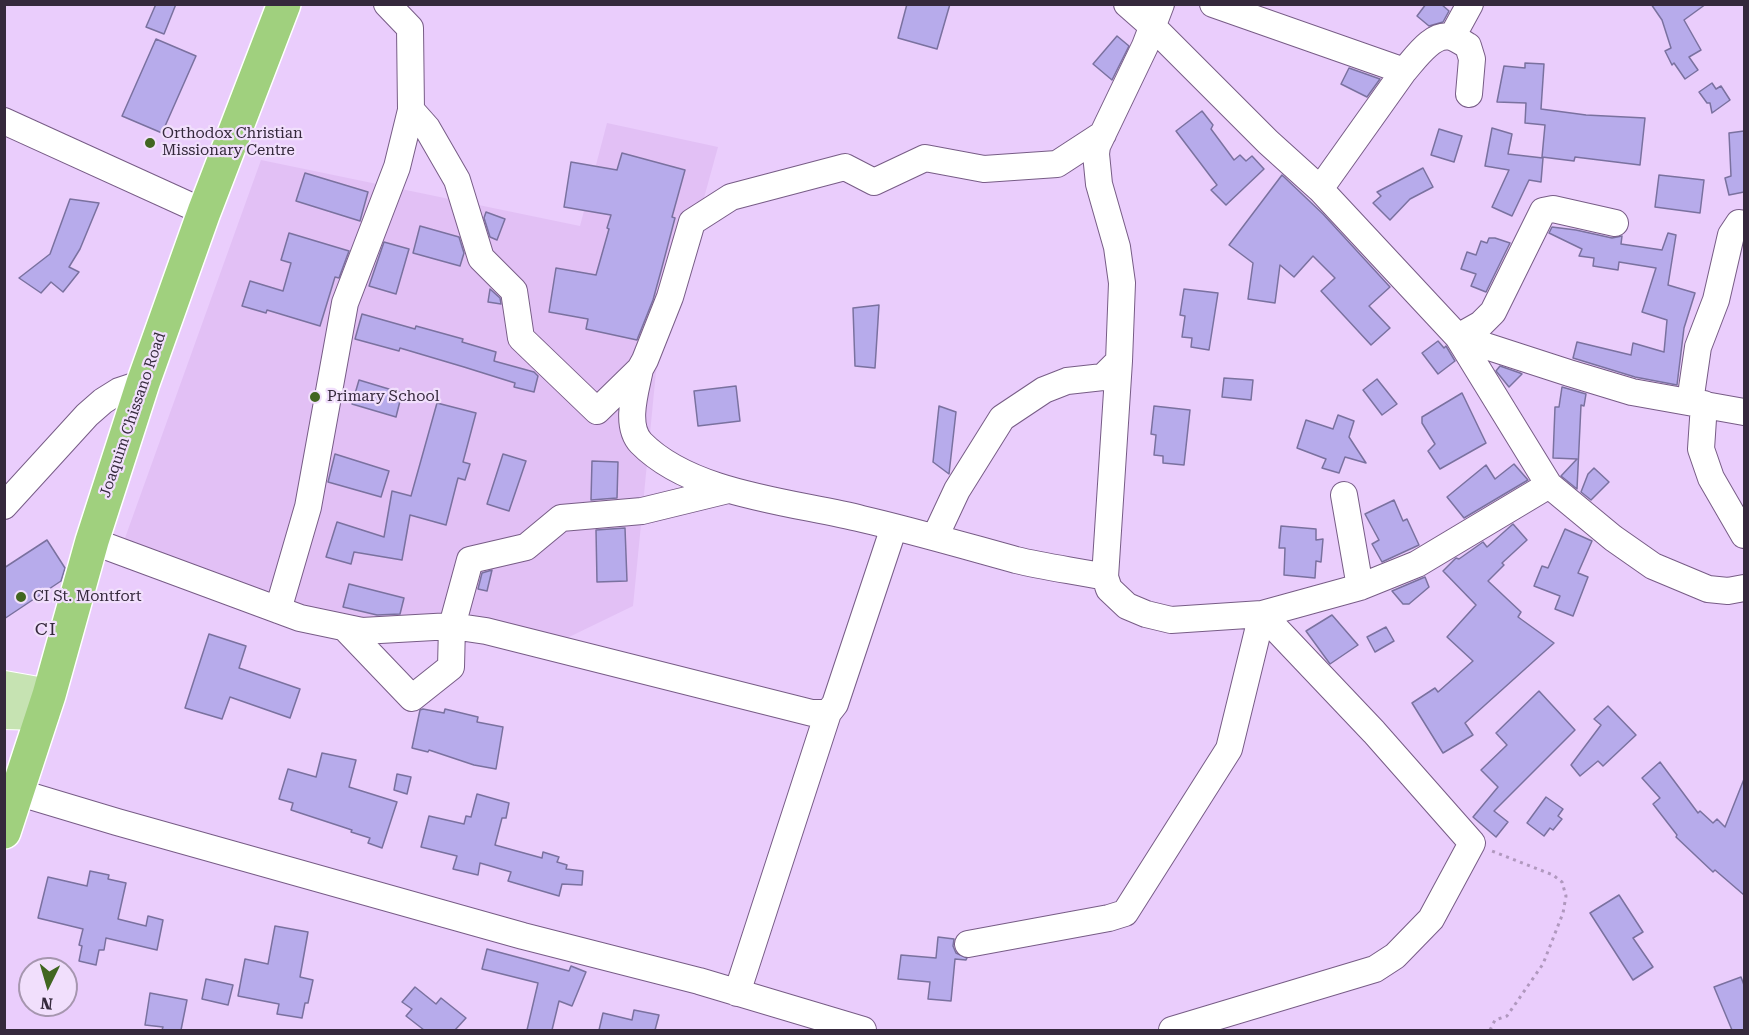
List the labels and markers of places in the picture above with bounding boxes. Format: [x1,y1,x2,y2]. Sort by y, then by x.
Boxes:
place label: Orthodox Christian Missionary Centre [162,125,303,160]
marker: Orthodox Christian Missionary Centre [143,136,157,150]
place label: Primary School [327,388,439,406]
marker: Primary School [308,390,322,404]
place label: CI St. Montfort [33,588,142,606]
marker: CI St. Montfort [14,590,28,604]

